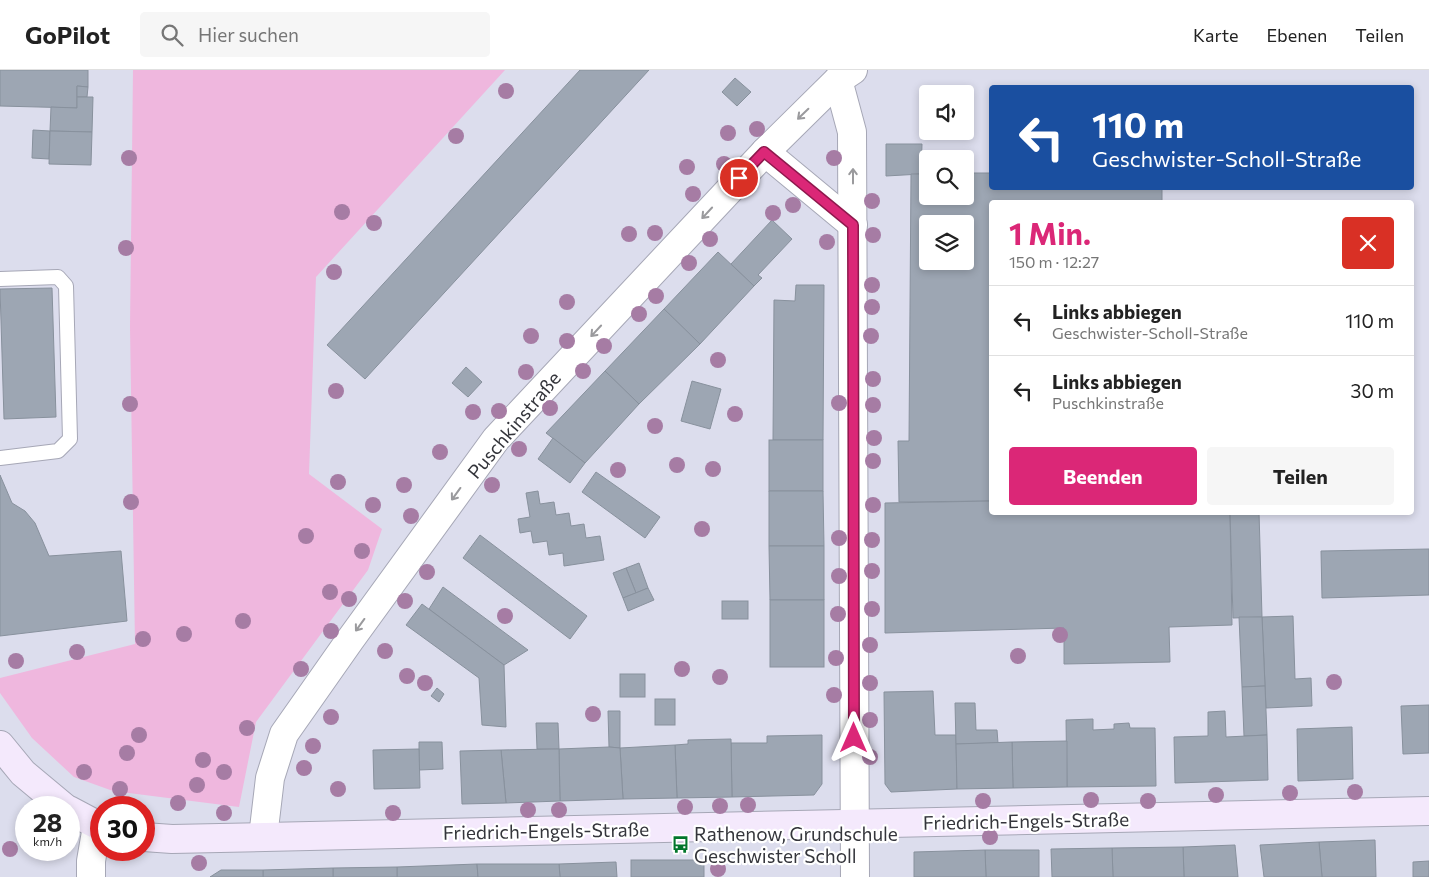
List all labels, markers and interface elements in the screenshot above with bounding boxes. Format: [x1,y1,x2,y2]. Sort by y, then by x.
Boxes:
search box [140,12,490,57]
text: GoPilot [25,20,110,49]
icon: search [158,21,186,49]
text: Hier suchen [198,23,299,46]
text: Karte [1193,24,1238,46]
text: Ebenen [1266,24,1327,46]
text: Teilen [1355,24,1404,46]
map controls [919,85,974,270]
button: sound [919,85,974,140]
text: 110 m [1092,102,1184,145]
icon: left [1009,105,1074,170]
one-way arrow [797,108,809,120]
text: Geschwister-Scholl-Straße [1092,145,1361,172]
button: search [919,150,974,205]
pin [718,157,760,199]
icon: arrive [725,164,753,192]
one-way arrow [848,169,857,185]
one-way arrow [701,206,713,219]
text: 1 Min. [1009,214,1091,251]
button: layers [919,215,974,270]
button: close [1342,217,1394,269]
text: 150 m · 12:27 [1009,252,1099,271]
text: Links abbiegen [1052,300,1182,323]
icon: left [1009,307,1037,335]
text: 110 m [1345,309,1394,332]
text: Geschwister-Scholl-Straße [1052,323,1248,342]
one-way arrow [590,325,602,338]
street label: Puschkinstraße [462,366,565,483]
text: Links abbiegen [1052,370,1182,393]
icon: left [1009,377,1037,405]
text: 30 m [1351,379,1394,402]
text: Puschkinstraße [1052,393,1164,412]
button: Beenden [1009,447,1197,505]
button: Teilen [1207,447,1394,505]
one-way arrow [451,487,461,501]
one-way arrow [355,618,365,632]
position arrow [827,711,879,763]
speed limit sign: 30 [90,796,155,861]
text: 28 [33,807,62,837]
street label: Friedrich-Engels-Straße [923,807,1129,834]
street label: Friedrich-Engels-Straße [443,817,649,844]
place label: Rathenow, Grundschule Geschwister Scholl [694,822,898,867]
text: km/h [33,834,62,848]
bus stop icon: Rathenow, Grundschule Geschwister Scholl [670,835,690,855]

